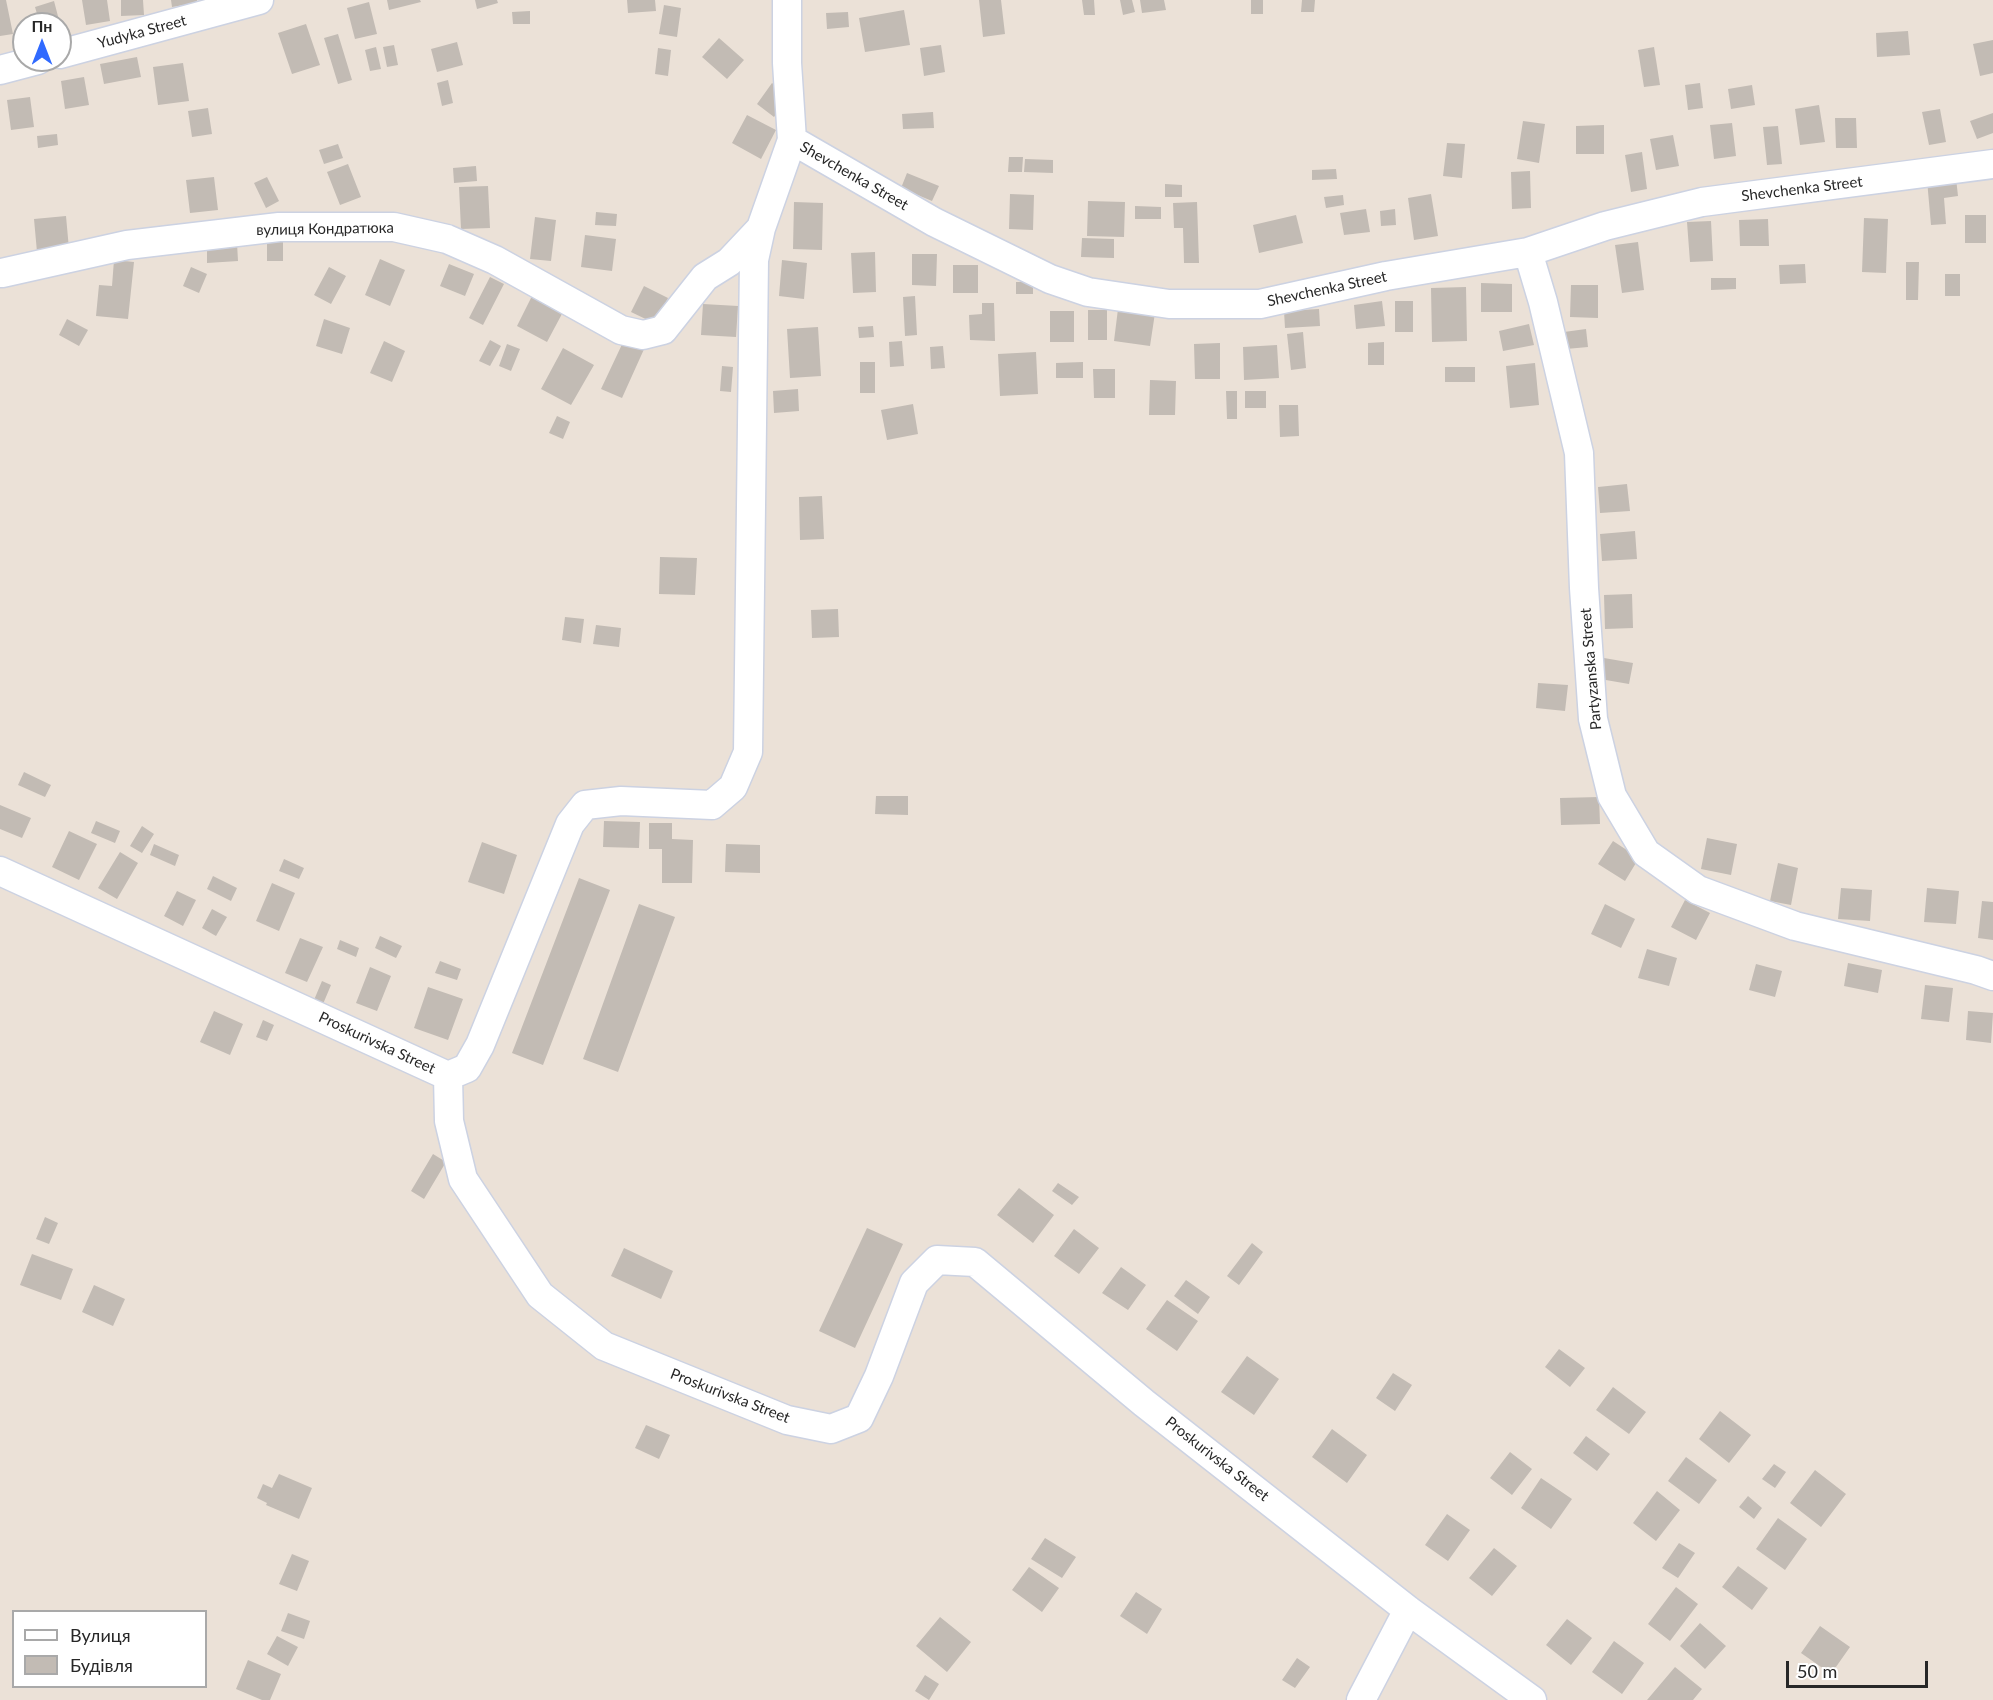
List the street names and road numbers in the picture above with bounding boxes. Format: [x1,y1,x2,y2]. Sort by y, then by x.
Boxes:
street label: Yudyka Street [96,12,188,52]
street label: Shevchenka Street [797,138,911,214]
street label: Shevchenka Street [1740,173,1864,205]
street label: вулиця Кондратюка [256,219,394,239]
street label: Shevchenka Street [1266,268,1388,310]
street label: Partyzanska Street [1577,607,1605,731]
street label: Proskurivska Street [316,1008,438,1078]
street label: Proskurivska Street [668,1365,792,1427]
street label: Proskurivska Street [1162,1413,1272,1505]

